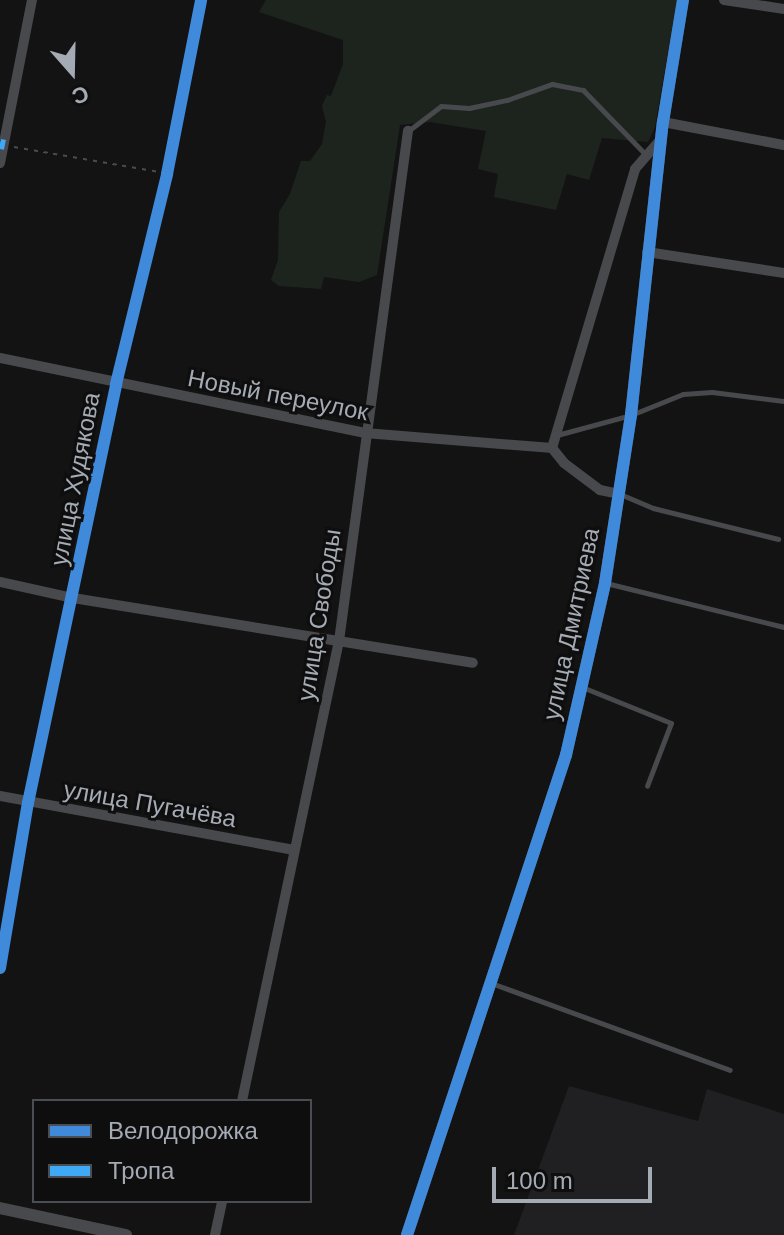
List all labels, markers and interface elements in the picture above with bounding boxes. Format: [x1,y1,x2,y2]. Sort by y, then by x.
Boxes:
north arrow [32,32,112,112]
text: С [69,81,92,109]
street label: Новый переулок [185,363,371,427]
street label: улица Худякова [44,390,106,568]
street label: улица Дмитриева [537,525,605,723]
street label: улица Свободы [291,527,347,703]
street label: улица Пугачёва [62,775,238,833]
legend [32,1099,312,1203]
text: Велодорожка [108,1117,258,1144]
scale bar [496,1151,656,1201]
text: Тропа [108,1157,174,1184]
text: 100 m [506,1167,573,1194]

